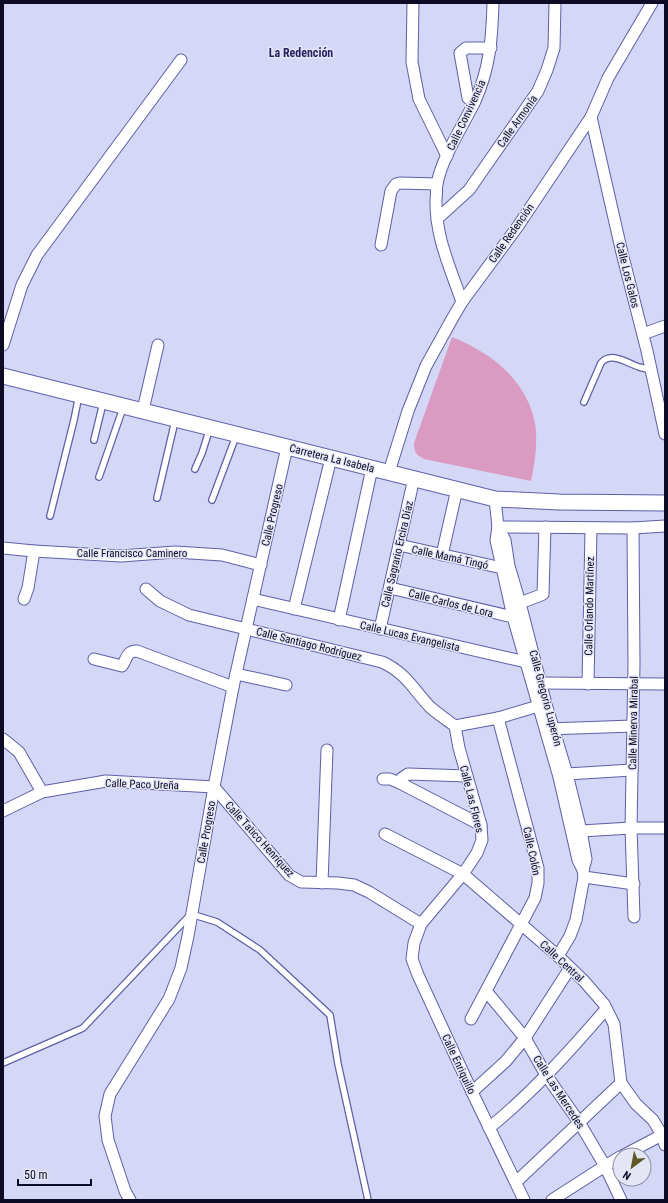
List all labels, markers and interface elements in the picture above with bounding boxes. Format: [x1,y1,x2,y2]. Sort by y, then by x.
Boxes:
district label: La Redención [269,46,333,60]
street label: Calle Convivencia [444,78,489,153]
street label: Calle Armonía [495,93,540,150]
street label: Calle Redención [486,201,537,266]
street label: Calle Los Galos [613,241,642,309]
street label: Carretera La Isabela [288,442,376,475]
street label: Calle Progreso [259,482,286,547]
street label: Calle Sagrario Ercira Díaz [379,499,416,609]
street label: Calle Mamá Tingó [410,543,490,572]
street label: Calle Francisco Caminero [77,547,188,560]
street label: Calle Orlando Martínez [582,556,597,656]
street label: Calle Carlos de Lora [407,587,495,620]
street label: Calle Lucas Evangelista [359,619,461,654]
street label: Calle Santiago Rodríguez [255,625,363,664]
street label: Calle Gregorio Luperón [526,649,565,748]
street label: Calle Minerva Mirabal [626,676,641,770]
street label: Calle Las Flores [457,764,486,834]
street label: Calle Paco Ureña [105,777,179,792]
street label: Calle Progreso [195,799,218,864]
street label: Calle Tatico Henríquez [222,799,297,880]
street label: Calle Colón [520,826,543,877]
street label: Calle Central [537,938,586,985]
street label: Calle Enriquillo [439,1032,478,1097]
street label: Calle Las Mercedes [530,1053,587,1131]
north arrow [612,1147,652,1187]
scale bar [18,1161,91,1187]
text: 50 m [24,1168,48,1182]
text: N [620,1168,633,1182]

